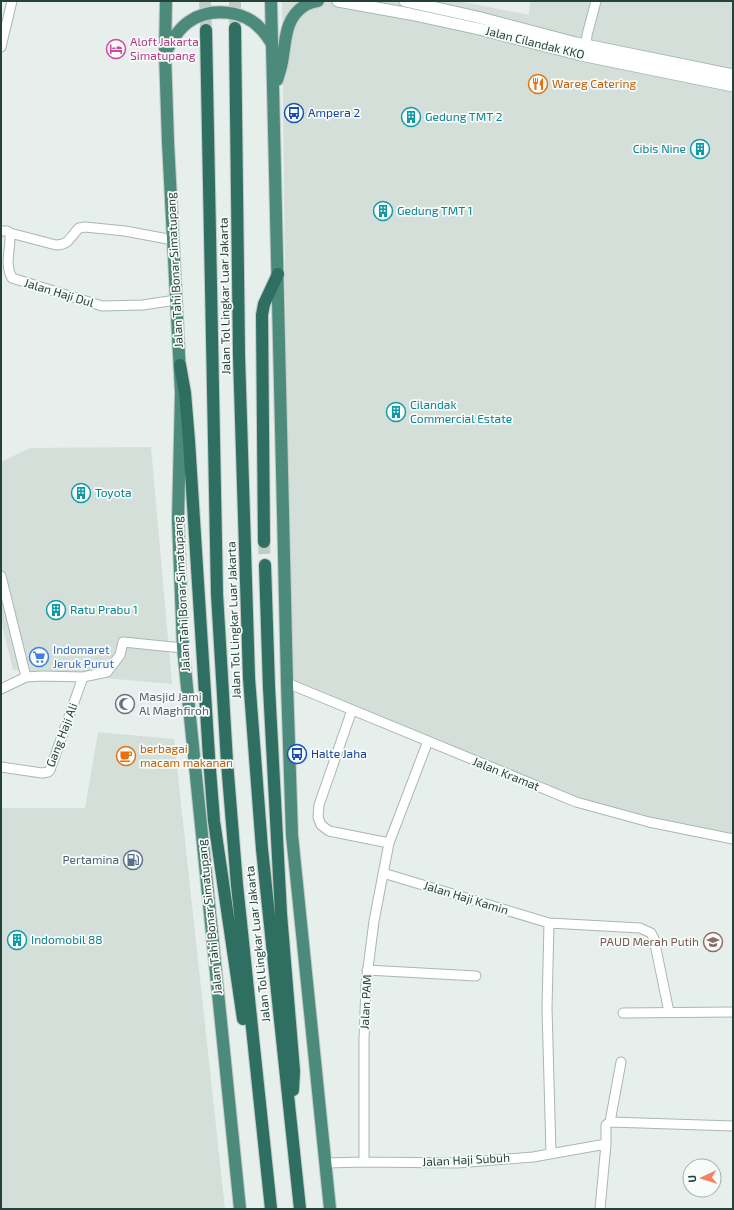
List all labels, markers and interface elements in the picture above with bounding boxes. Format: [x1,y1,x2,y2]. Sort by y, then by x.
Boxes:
street label: Jalan Cilandak KKO [484,23,586,61]
place label: Aloft Jakarta Simatupang [130,34,199,62]
hotel icon: Aloft Jakarta Simatupang [105,38,127,60]
restaurant icon: Wareg Catering [527,73,549,95]
place label: Wareg Catering [552,76,636,90]
bus stop icon: Ampera 2 [283,102,305,124]
place label: Ampera 2 [308,105,360,119]
building icon: Gedung TMT 2 [400,106,422,128]
place label: Gedung TMT 2 [425,109,503,123]
building icon: Cibis Nine [689,138,711,160]
place label: Cibis Nine [633,141,686,155]
street label: Jalan Tahi Bonar Simatupang [163,192,185,348]
building icon: Gedung TMT 1 [372,200,394,222]
place label: Gedung TMT 1 [397,203,472,217]
street label: Jalan Tol Lingkar Luar Jakarta [216,217,232,375]
street label: Jalan Haji Dul [22,275,96,310]
place label: Cilandak Commercial Estate [410,397,512,425]
building icon: Cilandak Commercial Estate [385,401,407,423]
building icon: Toyota [70,482,92,504]
place label: Toyota [95,485,132,499]
street label: Jalan Tahi Bonar Simatupang [170,516,192,672]
street label: Jalan Tol Lingkar Luar Jakarta [223,541,243,699]
building icon: Ratu Prabu 1 [45,599,67,621]
place label: Ratu Prabu 1 [70,602,138,616]
place label: Indomaret Jeruk Purut [53,642,114,670]
supermarket icon: Indomaret Jeruk Purut [28,646,50,668]
place label: Masjid Jami Al Maghfiroh [139,689,209,717]
mosque icon: Masjid Jami Al Maghfiroh [114,693,136,715]
street label: Gang Haji Ali [42,701,81,769]
place label: berbagai macam makanan [140,741,233,769]
bus stop icon: Halte Jaha [286,743,308,765]
cafe icon: berbagai macam makanan [115,745,137,767]
place label: Halte Jaha [311,746,367,760]
street label: Jalan Kramat [471,753,542,793]
street label: Jalan Tahi Bonar Simatupang [194,839,224,995]
fuel station icon: Pertamina [122,849,144,871]
place label: Pertamina [63,852,119,866]
street label: Jalan Tol Lingkar Luar Jakarta [242,865,272,1023]
street label: Jalan Haji Kamin [422,878,510,918]
building icon: Indomobil 88 [6,929,28,951]
school or university icon: PAUD Merah Putih [702,931,724,953]
place label: Indomobil 88 [31,932,102,946]
place label: PAUD Merah Putih [600,934,699,948]
street label: Jalan PAM [357,974,373,1030]
street label: Jalan Haji Subuh [422,1150,510,1169]
north arrow [682,1158,722,1198]
text: U [685,1175,698,1183]

